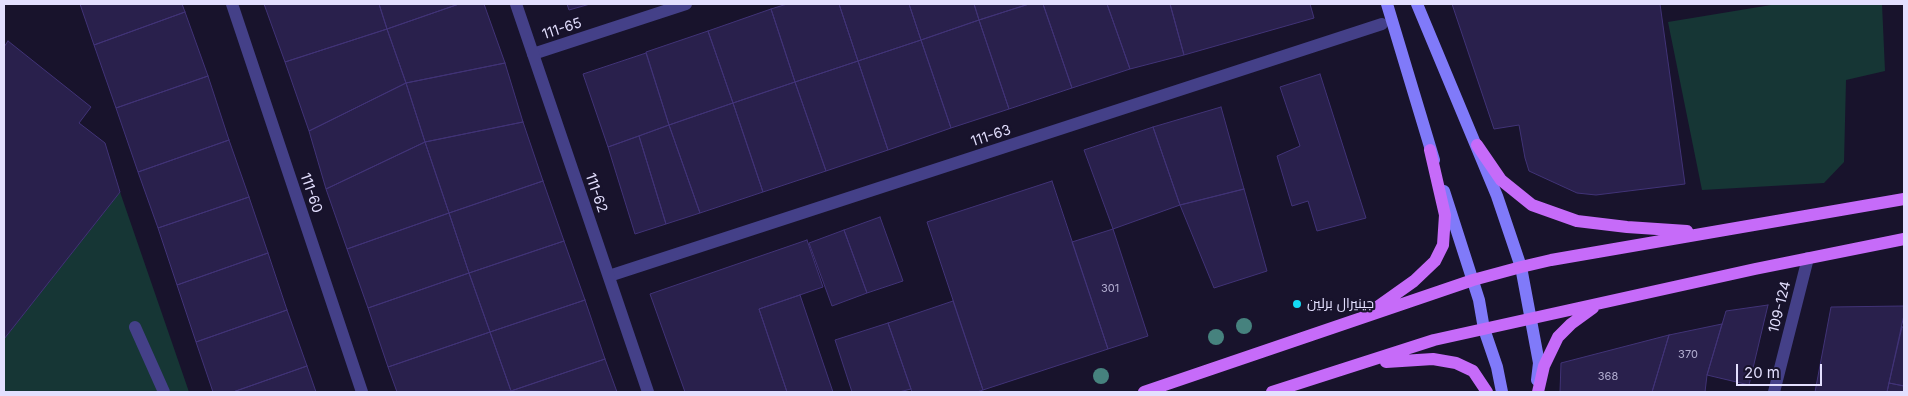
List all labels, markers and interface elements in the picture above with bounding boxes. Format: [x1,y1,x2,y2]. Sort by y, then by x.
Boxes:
street label: 111-65 [540,15,584,43]
street label: 111-63 [969,122,1013,150]
street label: 111-60 [296,171,326,215]
street label: 111-62 [581,171,611,215]
street label: 109-124 [1765,279,1795,335]
house number: 301 [1101,282,1119,296]
place label: جينيرال برلين [1307,296,1374,312]
marker: جينيرال برلين [1291,298,1303,310]
house number: 370 [1678,348,1698,362]
scale bar [1738,354,1824,386]
text: 20 m [1744,363,1780,382]
house number: 368 [1598,370,1618,384]

